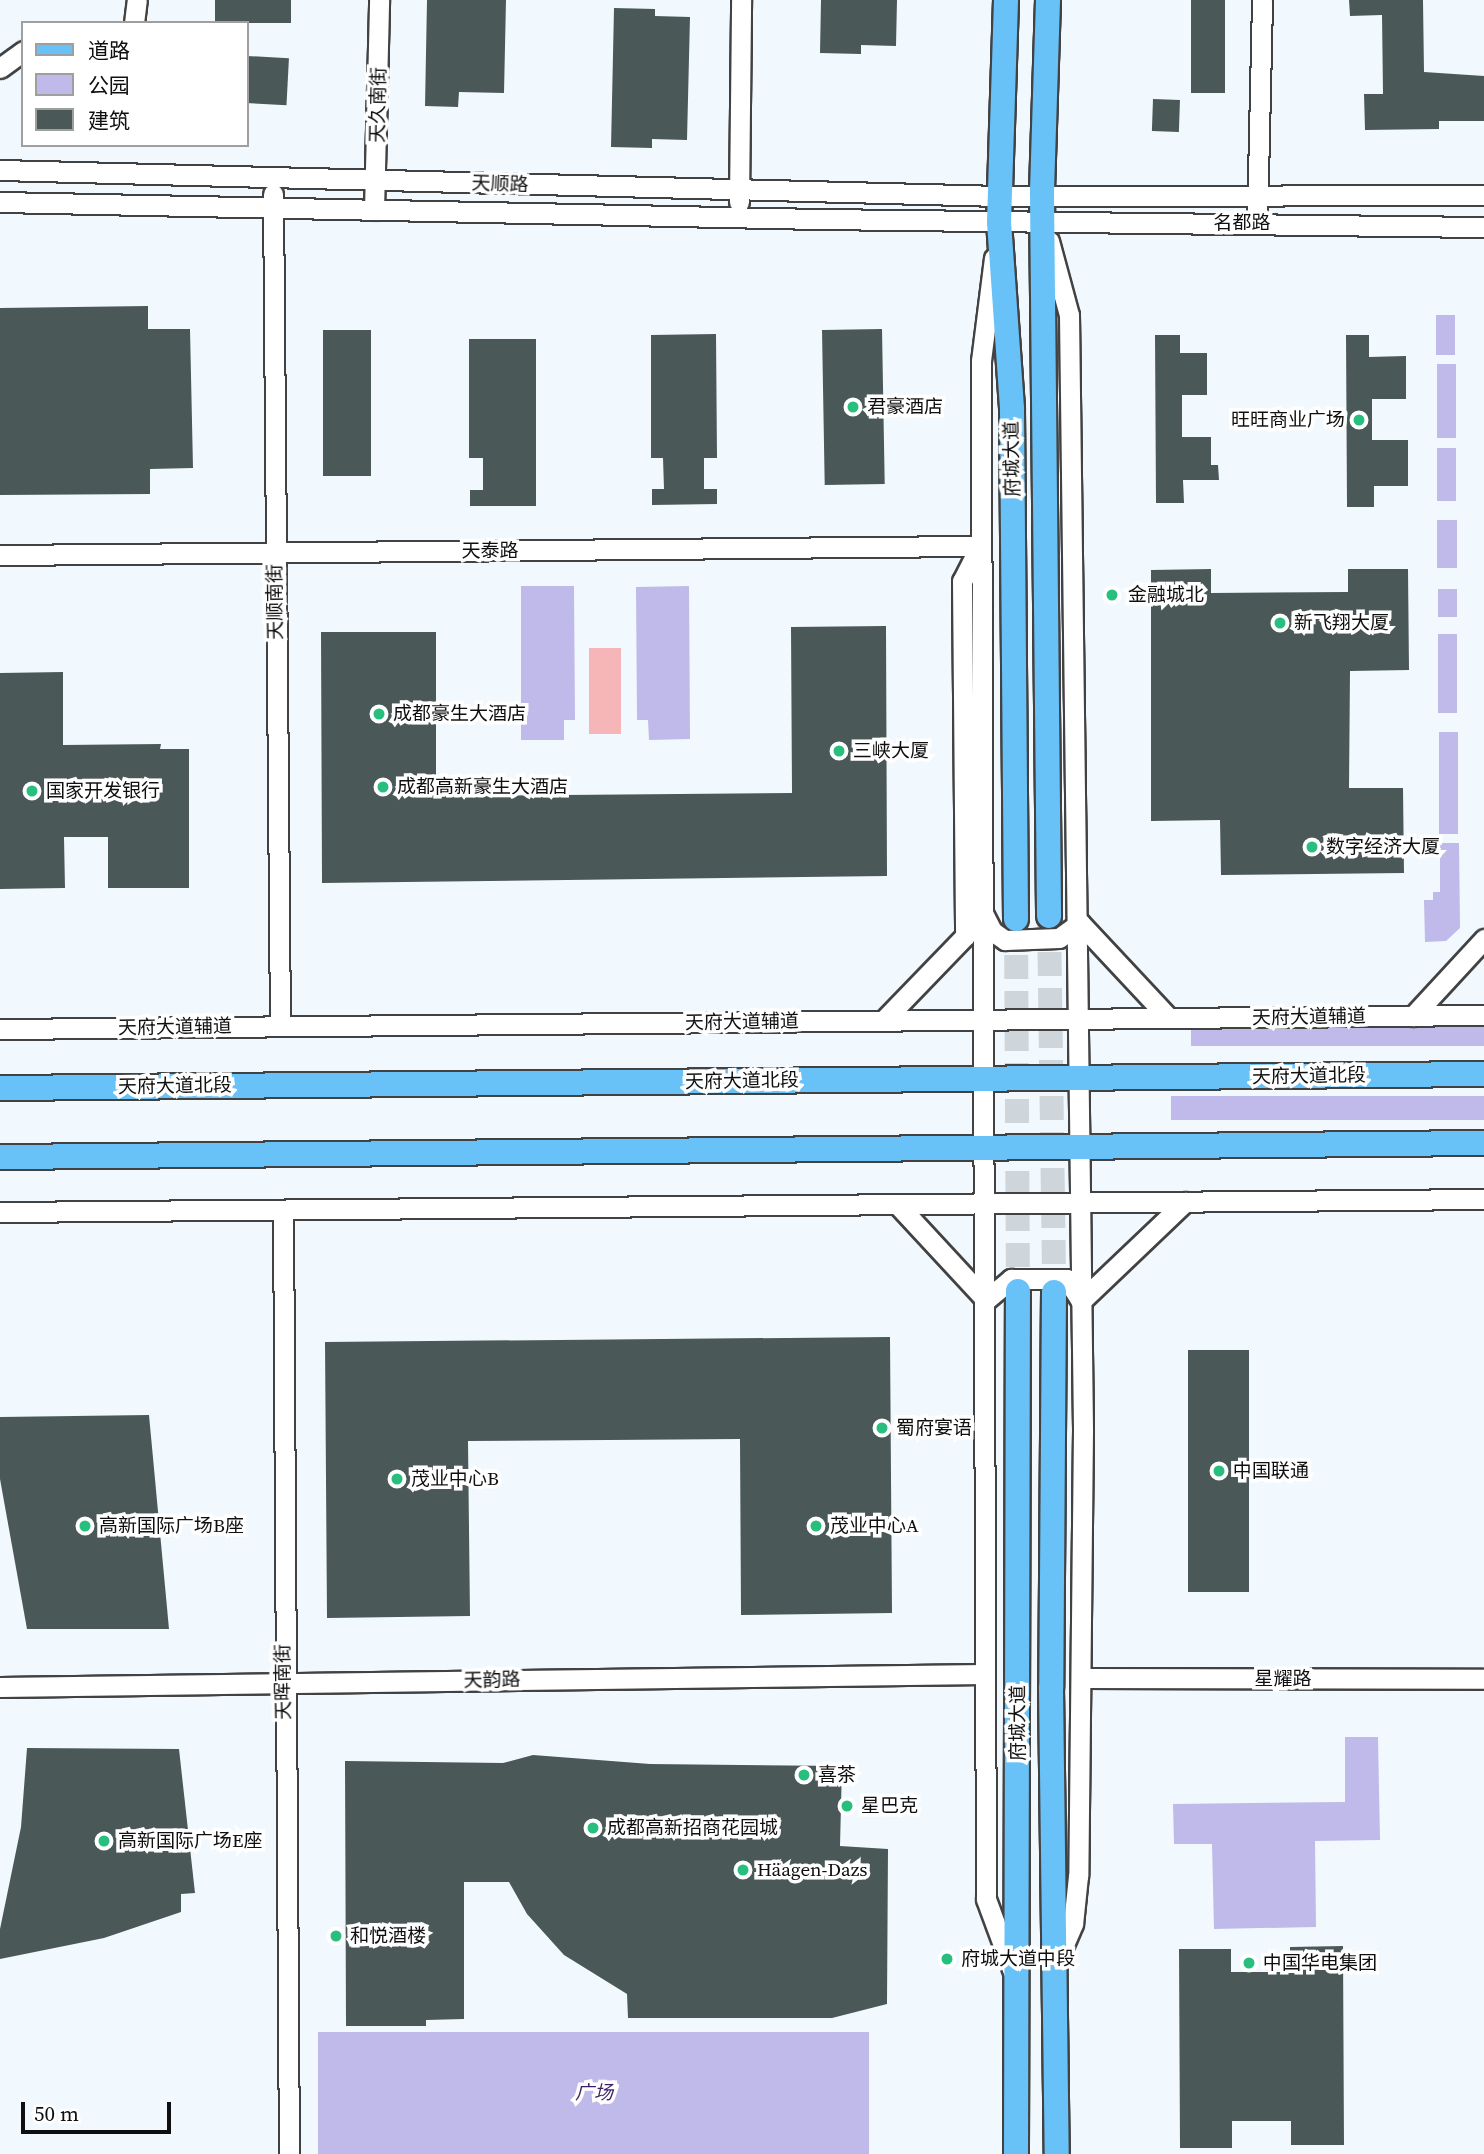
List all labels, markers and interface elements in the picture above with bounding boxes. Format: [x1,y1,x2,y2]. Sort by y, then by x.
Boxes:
legend [21,21,248,147]
text: 道路 [88,36,130,65]
street label: 天久南街 [366,67,390,143]
text: 公园 [88,71,130,100]
text: 建筑 [88,106,130,135]
street label: 天顺路 [471,172,529,196]
street label: 名都路 [1214,212,1270,234]
place label: 君豪酒店 [867,396,943,418]
marker: 君豪酒店 [845,399,861,415]
place label: 旺旺商业广场 [1231,409,1345,431]
marker: 旺旺商业广场 [1351,412,1367,428]
street label: 府城大道 [1000,421,1024,497]
street label: 天泰路 [462,540,518,562]
street label: 天顺南街 [263,564,287,640]
place label: 金融城北 [1128,584,1204,606]
marker: 金融城北 [1102,585,1122,605]
place label: 新飞翔大厦 [1294,612,1389,634]
marker: 新飞翔大厦 [1272,615,1288,631]
place label: 成都豪生大酒店 [393,703,526,725]
marker: 成都豪生大酒店 [371,706,387,722]
place label: 三峡大厦 [853,740,929,762]
marker: 三峡大厦 [831,743,847,759]
place label: 成都高新豪生大酒店 [397,776,568,798]
marker: 成都高新豪生大酒店 [375,779,391,795]
place label: 国家开发银行 [46,780,160,802]
marker: 国家开发银行 [24,783,40,799]
place label: 数字经济大厦 [1326,836,1440,858]
marker: 数字经济大厦 [1304,839,1320,855]
street label: 天府大道辅道 [1252,1005,1366,1029]
street label: 天府大道辅道 [685,1010,799,1034]
street label: 天府大道辅道 [118,1015,232,1039]
street label: 天府大道北段 [1252,1064,1366,1088]
street label: 天府大道北段 [685,1069,799,1093]
street label: 天府大道北段 [118,1074,232,1098]
place label: 蜀府宴语 [896,1417,972,1439]
marker: 蜀府宴语 [874,1420,890,1436]
place label: 中国联通 [1233,1460,1309,1482]
marker: 中国联通 [1211,1463,1227,1479]
place label: 茂业中心B [411,1468,499,1490]
marker: 茂业中心B [389,1471,405,1487]
place label: 高新国际广场B座 [99,1515,244,1537]
place label: 茂业中心A [830,1515,919,1537]
marker: 高新国际广场B座 [77,1518,93,1534]
marker: 茂业中心A [808,1518,824,1534]
street label: 天晖南街 [271,1644,295,1720]
street label: 天韵路 [463,1668,521,1692]
street label: 星耀路 [1255,1668,1311,1690]
street label: 府城大道 [1007,1685,1029,1761]
place label: 喜茶 [818,1764,856,1786]
marker: 喜茶 [796,1767,812,1783]
place label: 星巴克 [861,1795,918,1817]
marker: 星巴克 [839,1798,855,1814]
place label: 成都高新招商花园城 [607,1817,778,1839]
marker: 成都高新招商花园城 [585,1820,601,1836]
place label: 高新国际广场E座 [118,1830,262,1852]
marker: 高新国际广场E座 [96,1833,112,1849]
place label: Häagen-Dazs [757,1859,868,1881]
marker: Häagen-Dazs [735,1862,751,1878]
place label: 和悦酒楼 [350,1925,426,1947]
marker: 和悦酒楼 [328,1928,344,1944]
place label: 府城大道中段 [961,1948,1075,1970]
marker: 府城大道中段 [939,1951,955,1967]
place label: 中国华电集团 [1263,1952,1377,1974]
marker: 中国华电集团 [1241,1955,1257,1971]
park label: 广场 [575,2082,613,2104]
scale bar [24,2088,175,2132]
text: 50 m [34,2099,79,2128]

